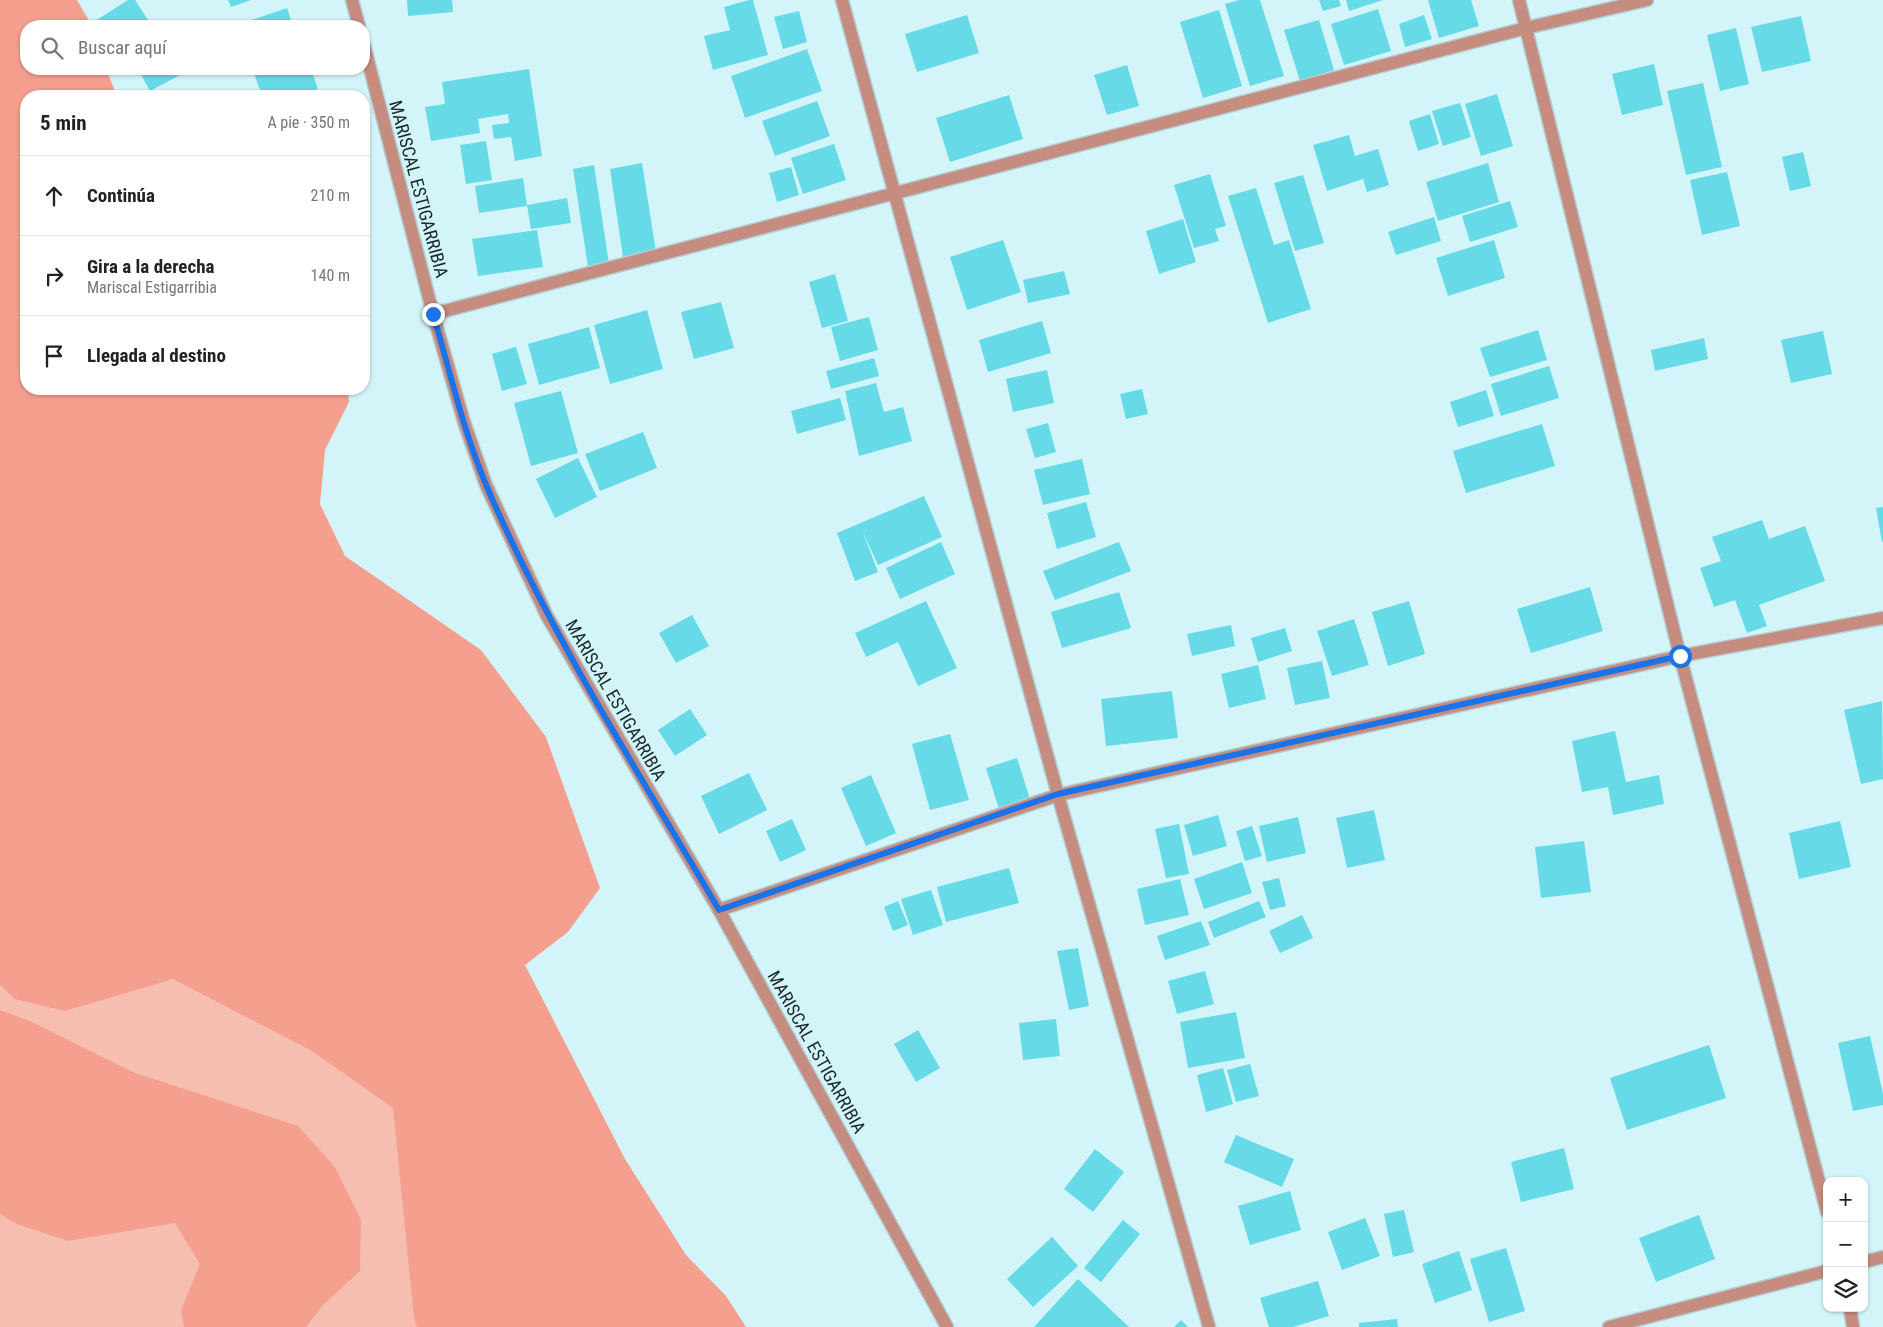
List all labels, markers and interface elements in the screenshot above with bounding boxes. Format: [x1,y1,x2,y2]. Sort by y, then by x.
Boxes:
search box [20,20,370,75]
icon: search [38,34,66,62]
text: Buscar aquí [78,36,167,59]
street label: MARISCAL ESTIGARRIBIA [385,98,453,280]
text: 5 min [40,111,87,135]
text: A pie · 350 m [267,113,350,132]
icon: ahead [40,182,68,210]
text: Continúa [87,184,155,207]
text: 210 m [311,186,350,205]
text: Gira a la derecha [87,255,214,278]
icon: right [40,262,68,290]
text: 140 m [311,266,350,285]
text: Mariscal Estigarribia [87,278,217,297]
route end [422,303,445,326]
icon: arrive [40,342,68,370]
text: Llegada al destino [87,344,226,367]
street label: MARISCAL ESTIGARRIBIA [561,616,671,785]
route start [1669,645,1692,668]
street label: MARISCAL ESTIGARRIBIA [764,967,871,1137]
map controls [1823,1177,1868,1312]
button: + [1823,1177,1868,1222]
button: − [1823,1222,1868,1267]
button: layers [1823,1267,1868,1312]

